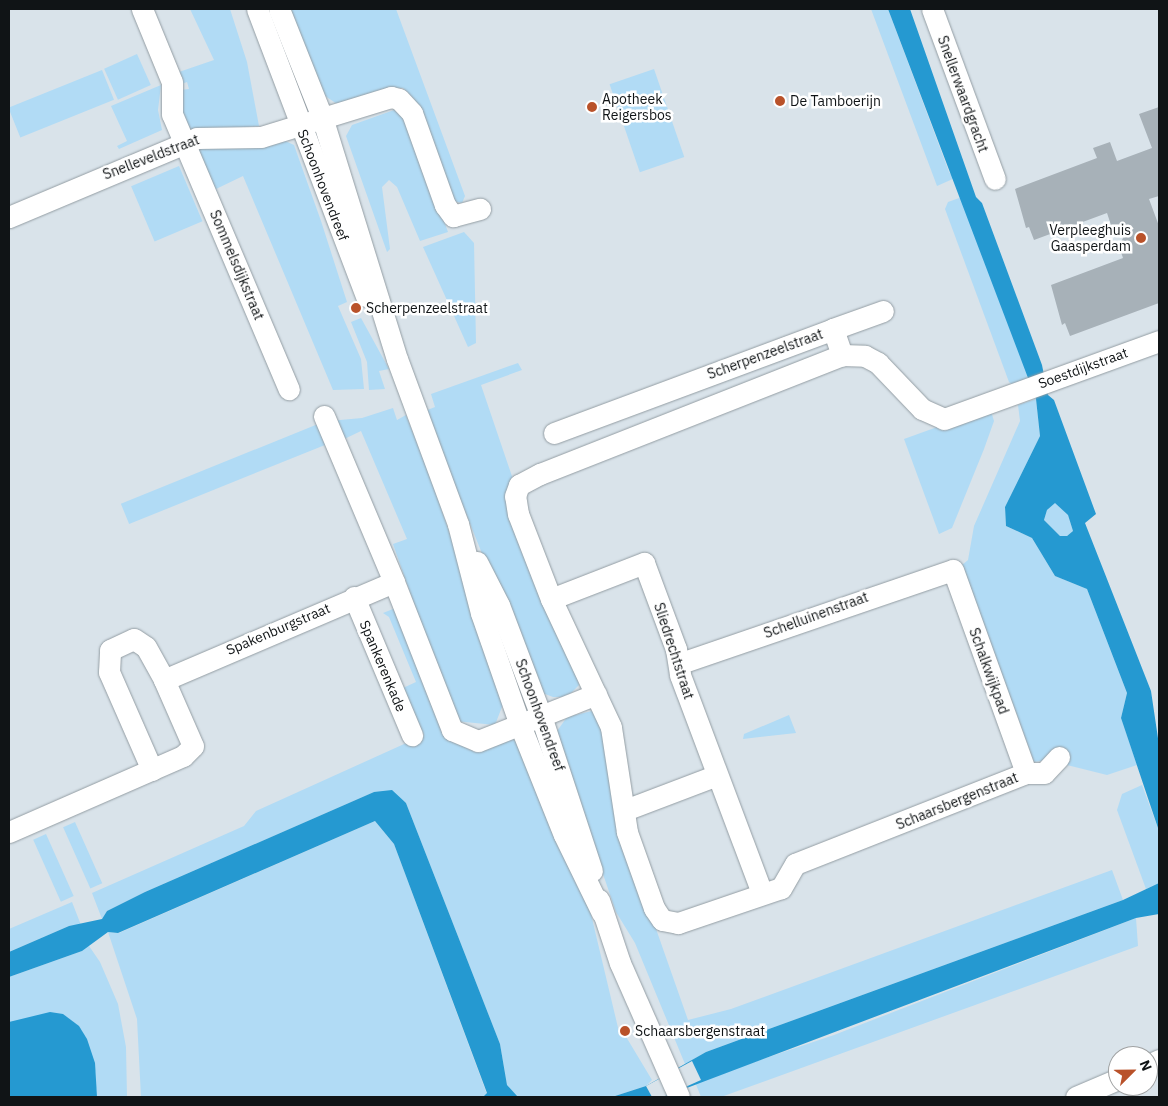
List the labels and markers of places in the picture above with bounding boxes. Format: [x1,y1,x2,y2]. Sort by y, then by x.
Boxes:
place label: Apotheek Reigersbos [602,91,672,124]
place label: De Tamboerijn [790,93,881,109]
marker: De Tamboerijn [774,95,786,107]
marker: Apotheek Reigersbos [586,101,598,113]
place label: Verpleeghuis Gaasperdam [1049,222,1131,254]
marker: Verpleeghuis Gaasperdam [1135,232,1147,244]
place label: Scherpenzeelstraat [366,300,488,316]
marker: Scherpenzeelstraat [350,302,362,314]
place label: Schaarsbergenstraat [635,1023,765,1039]
marker: Schaarsbergenstraat [619,1025,631,1037]

